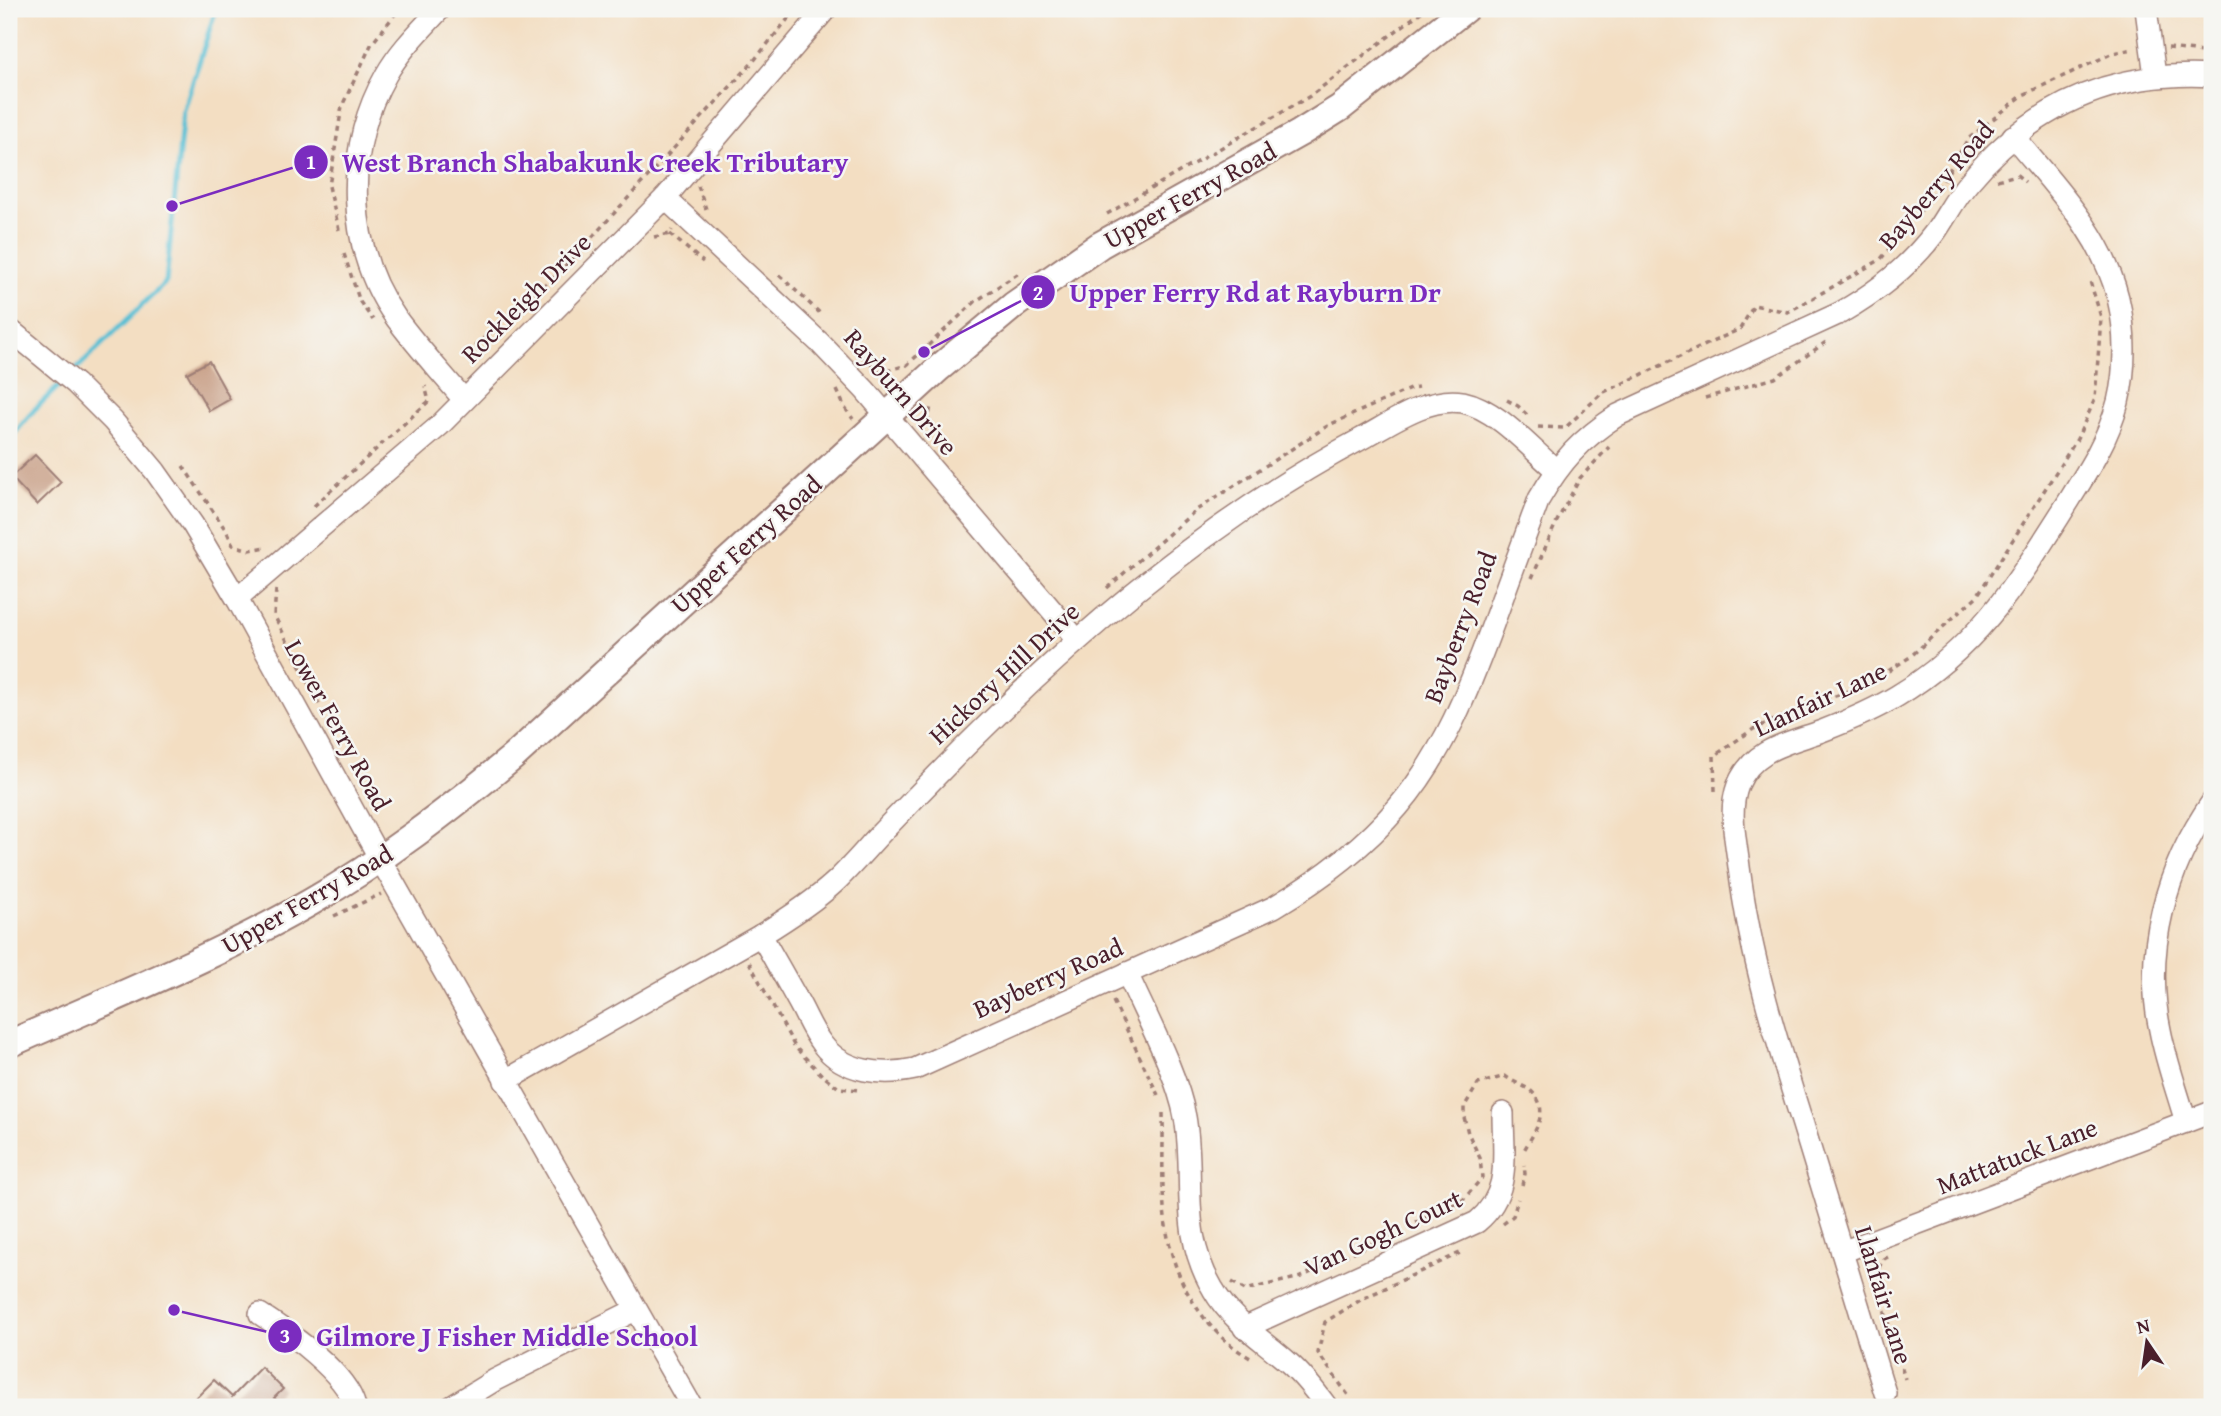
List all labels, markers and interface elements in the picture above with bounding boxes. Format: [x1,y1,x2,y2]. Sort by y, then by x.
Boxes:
street label: Bayberry Road [1868,111,2003,258]
street label: Upper Ferry Road [1096,131,1283,258]
callout: West Branch Shabakunk Creek Tributary [293,137,863,186]
text: West Branch Shabakunk Creek Tributary [342,141,849,182]
text: 1 [306,146,316,177]
street label: Rockleigh Drive [451,223,600,372]
callout: Upper Ferry Rd at Rayburn Dr [1020,268,1455,317]
text: Upper Ferry Rd at Rayburn Dr [1069,271,1441,312]
text: 2 [1033,277,1043,308]
street label: Rayburn Drive [835,320,968,464]
street label: Upper Ferry Road [661,465,830,622]
street label: Bayberry Road [1413,545,1506,709]
street label: Hickory Hill Drive [919,592,1088,753]
street label: Lower Ferry Road [275,632,402,818]
street label: Llanfair Lane [1747,651,1893,746]
street label: Upper Ferry Road [214,834,400,964]
street label: Bayberry Road [967,927,1129,1028]
street label: Mattatuck Lane [1931,1107,2103,1204]
street label: Van Gogh Court [1297,1179,1469,1286]
street label: Llanfair Lane [1845,1221,1924,1369]
north arrow [2112,1308,2182,1378]
text: N [2134,1310,2153,1341]
callout: Gilmore J Fisher Middle School [267,1311,712,1360]
text: Gilmore J Fisher Middle School [316,1315,698,1356]
text: 3 [280,1320,290,1351]

